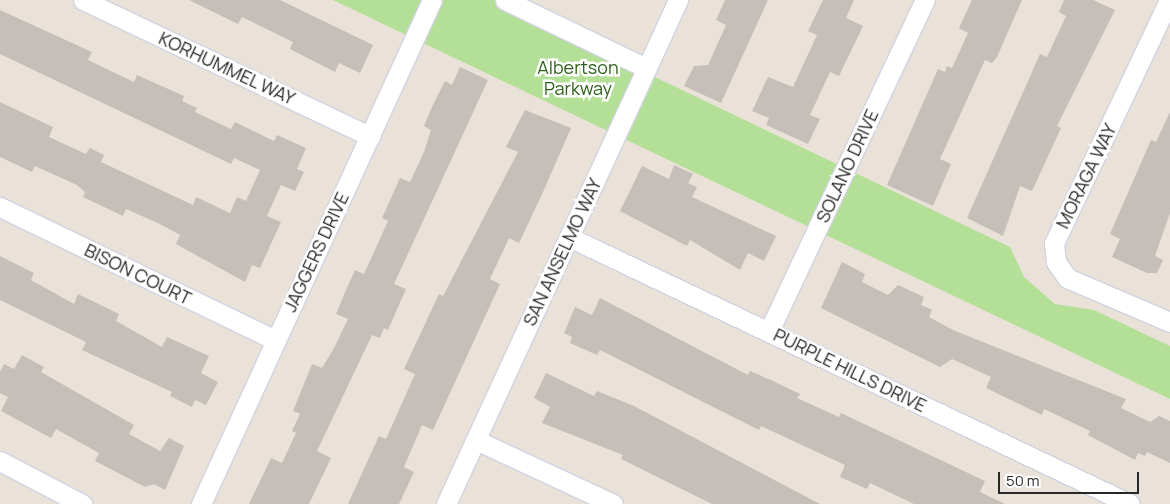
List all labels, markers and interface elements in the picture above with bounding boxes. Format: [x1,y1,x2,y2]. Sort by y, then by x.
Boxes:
street label: KORHUMMEL WAY [155,27,299,109]
park label: Albertson Parkway [537,57,619,100]
street label: SOLANO DRIVE [811,106,883,226]
street label: MORAGA WAY [1051,120,1121,232]
street label: SAN ANSELMO WAY [518,175,606,329]
street label: JAGGERS DRIVE [279,189,353,315]
street label: BISON COURT [81,239,195,309]
street label: PURPLE HILLS DRIVE [770,324,930,416]
scale bar [1000,462,1141,494]
text: 50 m [1006,470,1040,491]

